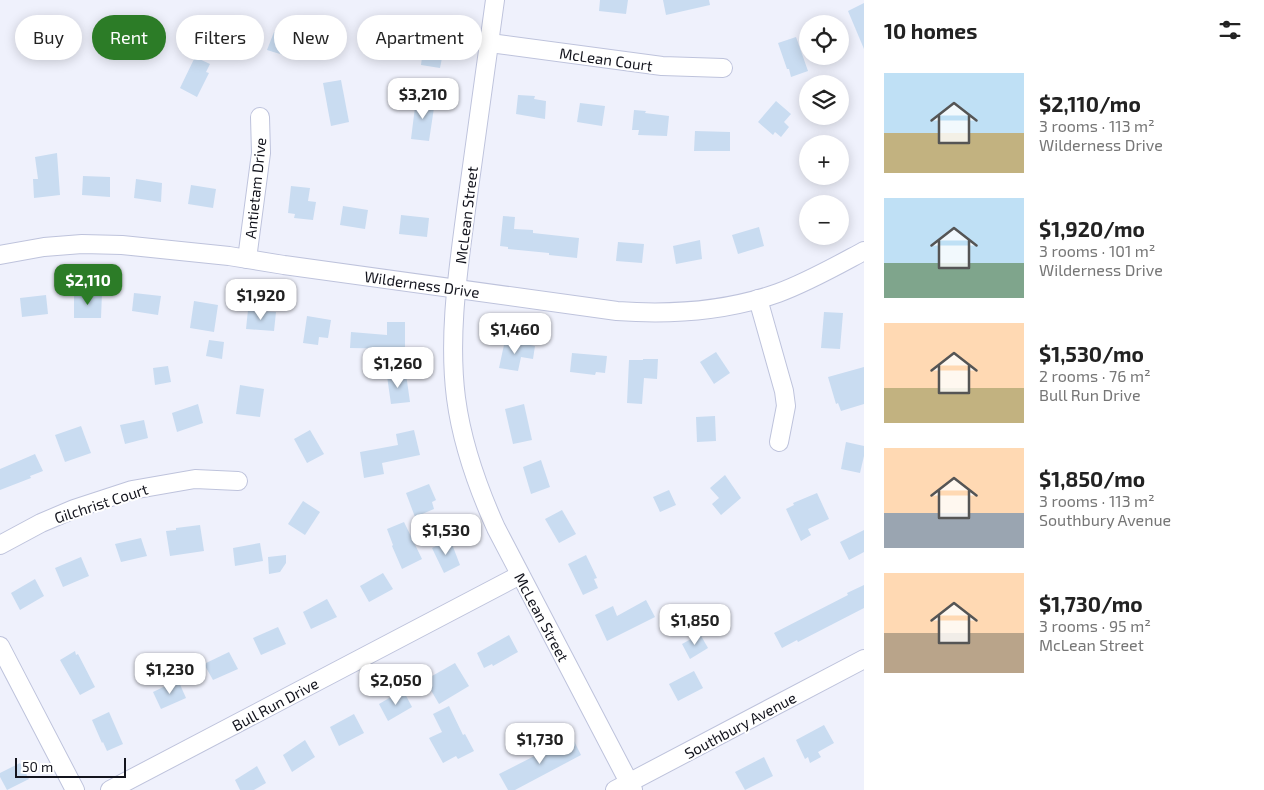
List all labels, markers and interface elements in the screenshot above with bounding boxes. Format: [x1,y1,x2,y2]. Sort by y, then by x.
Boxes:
chip: Buy [15,15,82,60]
chip: Rent [92,15,166,60]
chip: Filters [176,15,264,60]
chip: New [274,15,347,60]
chip: Apartment [357,15,482,60]
map controls [799,15,849,245]
button: locate [799,15,849,65]
icon: filters [1216,16,1244,44]
text: 10 homes [884,18,977,43]
street label: McLean Court [558,44,654,74]
button: layers [799,75,849,125]
pin: $3,210 [382,78,464,120]
text: $3,210 [399,84,447,103]
text: $2,110/mo [1039,91,1141,116]
icon: home [924,93,984,153]
text: 3 rooms · 113 m² [1039,116,1155,135]
button: + [799,135,849,185]
text: Wilderness Drive [1039,135,1163,154]
street label: Antietam Drive [241,137,269,239]
street label: McLean Street [451,165,481,265]
button: − [799,195,849,245]
text: $1,920/mo [1039,216,1145,241]
icon: home [924,218,984,278]
text: 3 rooms · 101 m² [1039,241,1156,260]
text: Wilderness Drive [1039,260,1163,279]
pin: $2,110 [47,264,129,306]
street label: Wilderness Drive [363,267,481,301]
text: $2,110 [65,270,111,289]
pin: $1,920 [220,278,302,321]
text: $1,920 [237,285,285,304]
pin: $1,460 [474,312,556,355]
text: $1,460 [490,319,540,338]
text: $1,530/mo [1039,341,1144,366]
icon: home [924,343,984,403]
pin: $1,260 [357,346,439,389]
text: $1,260 [374,353,422,372]
text: 2 rooms · 76 m² [1039,366,1151,385]
text: Bull Run Drive [1039,385,1141,404]
text: $1,850/mo [1039,466,1145,491]
icon: home [924,468,984,528]
street label: Gilchrist Court [52,479,150,527]
text: 3 rooms · 113 m² [1039,491,1155,510]
text: Southbury Avenue [1039,510,1171,529]
pin: $1,530 [405,514,487,556]
text: $1,530 [422,520,470,539]
street label: McLean Street [511,569,573,665]
text: $1,730/mo [1039,591,1143,616]
icon: home [924,593,984,653]
pin: $1,850 [654,604,736,646]
text: $1,850 [671,610,719,629]
text: 3 rooms · 95 m² [1039,616,1151,635]
text: McLean Street [1039,635,1144,654]
pin: $1,230 [129,652,211,695]
text: $1,230 [146,659,194,678]
pin: $2,050 [355,664,437,706]
text: $2,050 [370,670,422,689]
street label: Bull Run Drive [229,674,321,734]
street label: Southbury Avenue [681,688,799,762]
pin: $1,730 [499,722,581,765]
text: $1,730 [516,729,564,748]
scale bar [15,755,126,778]
text: 50 m [22,758,53,775]

